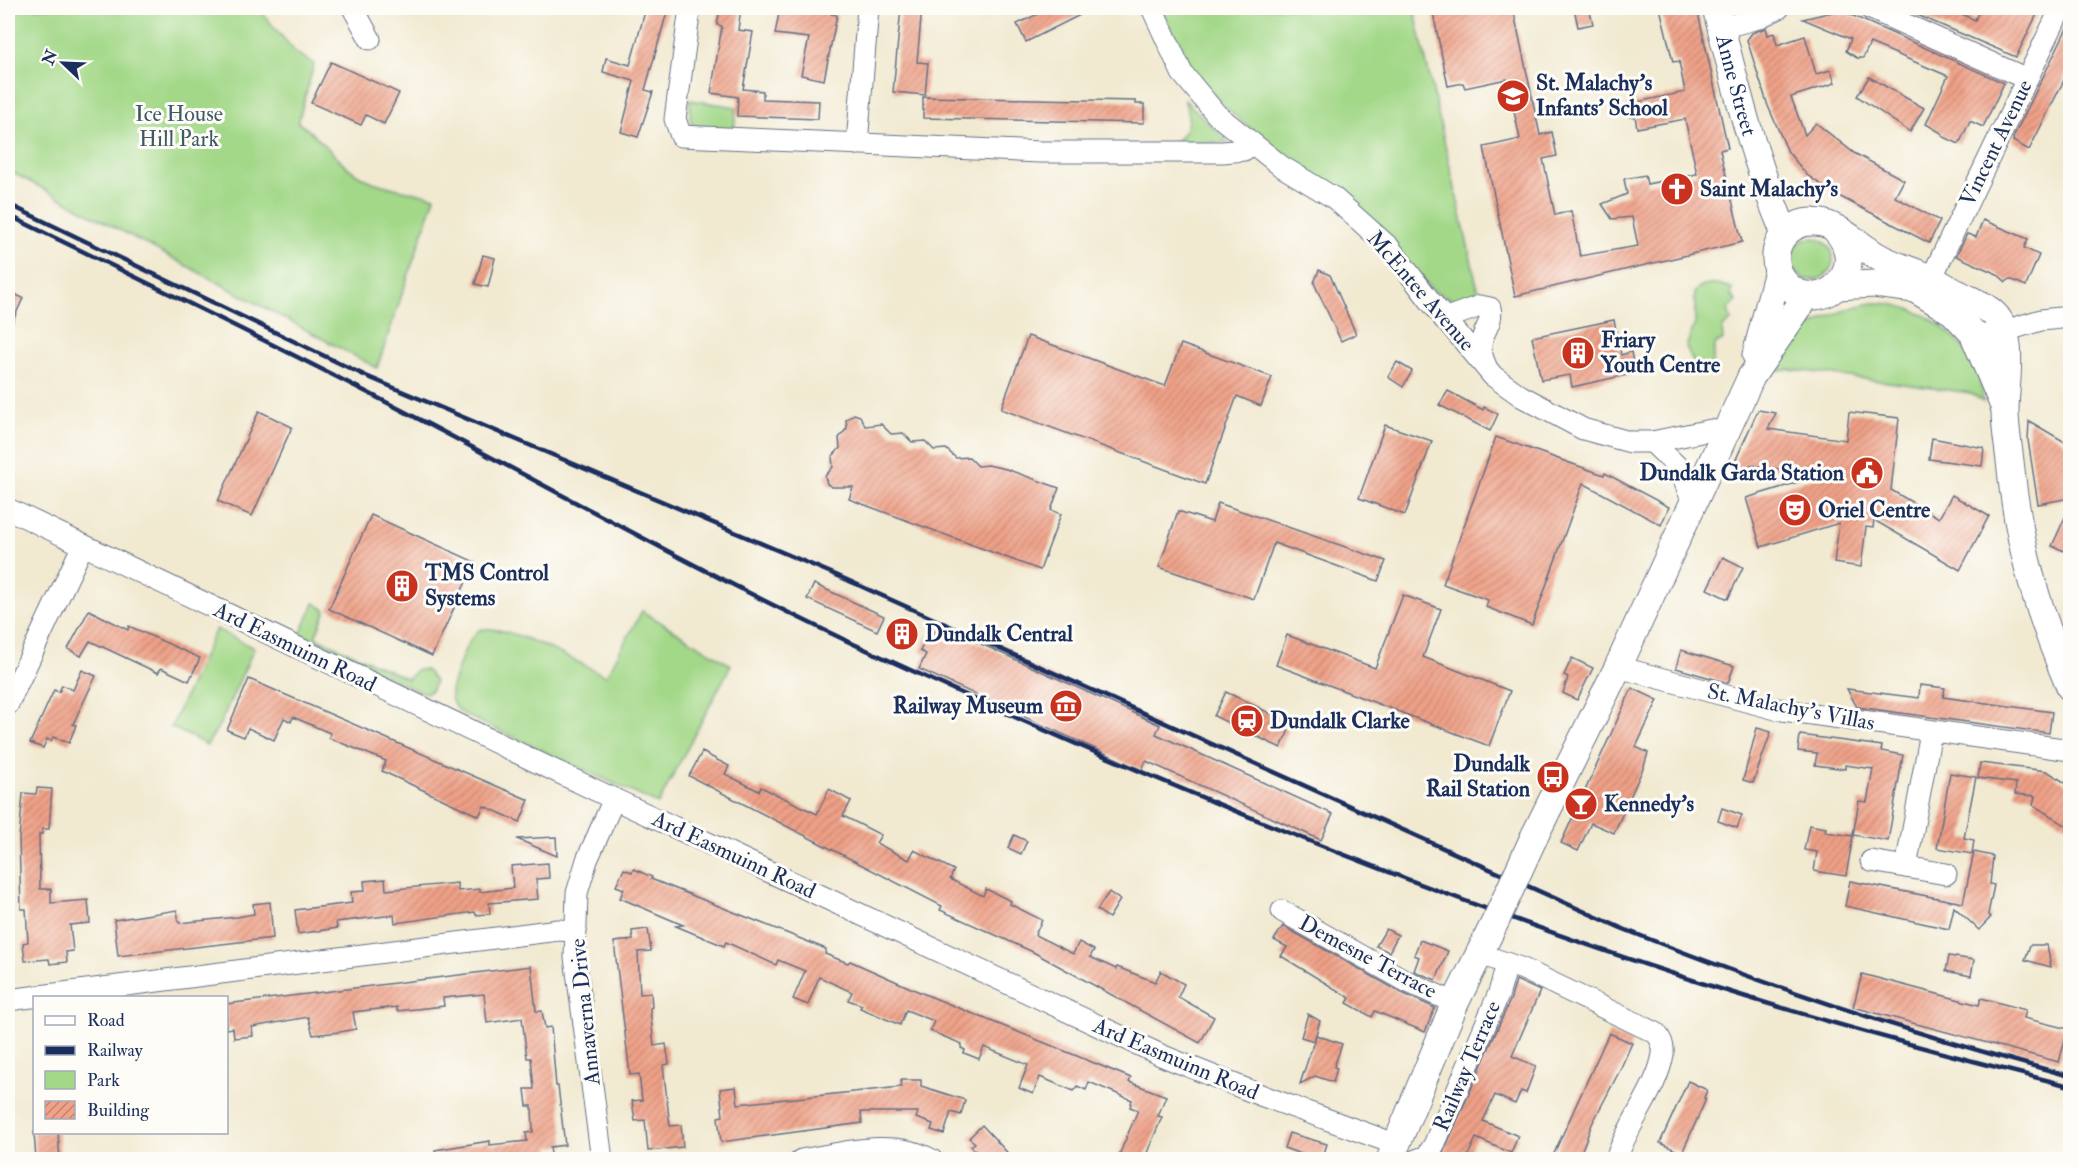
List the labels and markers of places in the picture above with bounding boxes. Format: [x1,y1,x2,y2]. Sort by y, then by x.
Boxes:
place label: St. Malachy's Infants' School [1536,69,1668,122]
school or university icon: St. Malachy's Infants' School [1495,78,1531,114]
church icon: Saint Malachy's [1659,171,1695,207]
place label: Saint Malachy's [1700,175,1839,204]
place label: Friary Youth Centre [1600,326,1721,379]
building icon: Friary Youth Centre [1560,335,1596,371]
public building icon: Dundalk Garda Station [1849,455,1885,491]
place label: Dundalk Garda Station [1639,459,1845,487]
theatre icon: Oriel Centre [1777,492,1813,528]
place label: Oriel Centre [1818,496,1931,524]
place label: TMS Control Systems [424,559,549,613]
building icon: TMS Control Systems [384,568,420,604]
building icon: Dundalk Central [884,616,920,652]
place label: Dundalk Central [925,620,1073,648]
museum icon: Railway Museum [1048,688,1084,724]
place label: Railway Museum [893,692,1044,721]
station icon: Dundalk Clarke [1229,703,1265,739]
place label: Dundalk Clarke [1270,707,1410,735]
place label: Dundalk Rail Station [1426,750,1531,803]
bus stop icon: Dundalk Rail Station [1535,759,1571,795]
bar icon: Kennedy's [1563,786,1599,822]
place label: Kennedy's [1604,790,1694,819]

